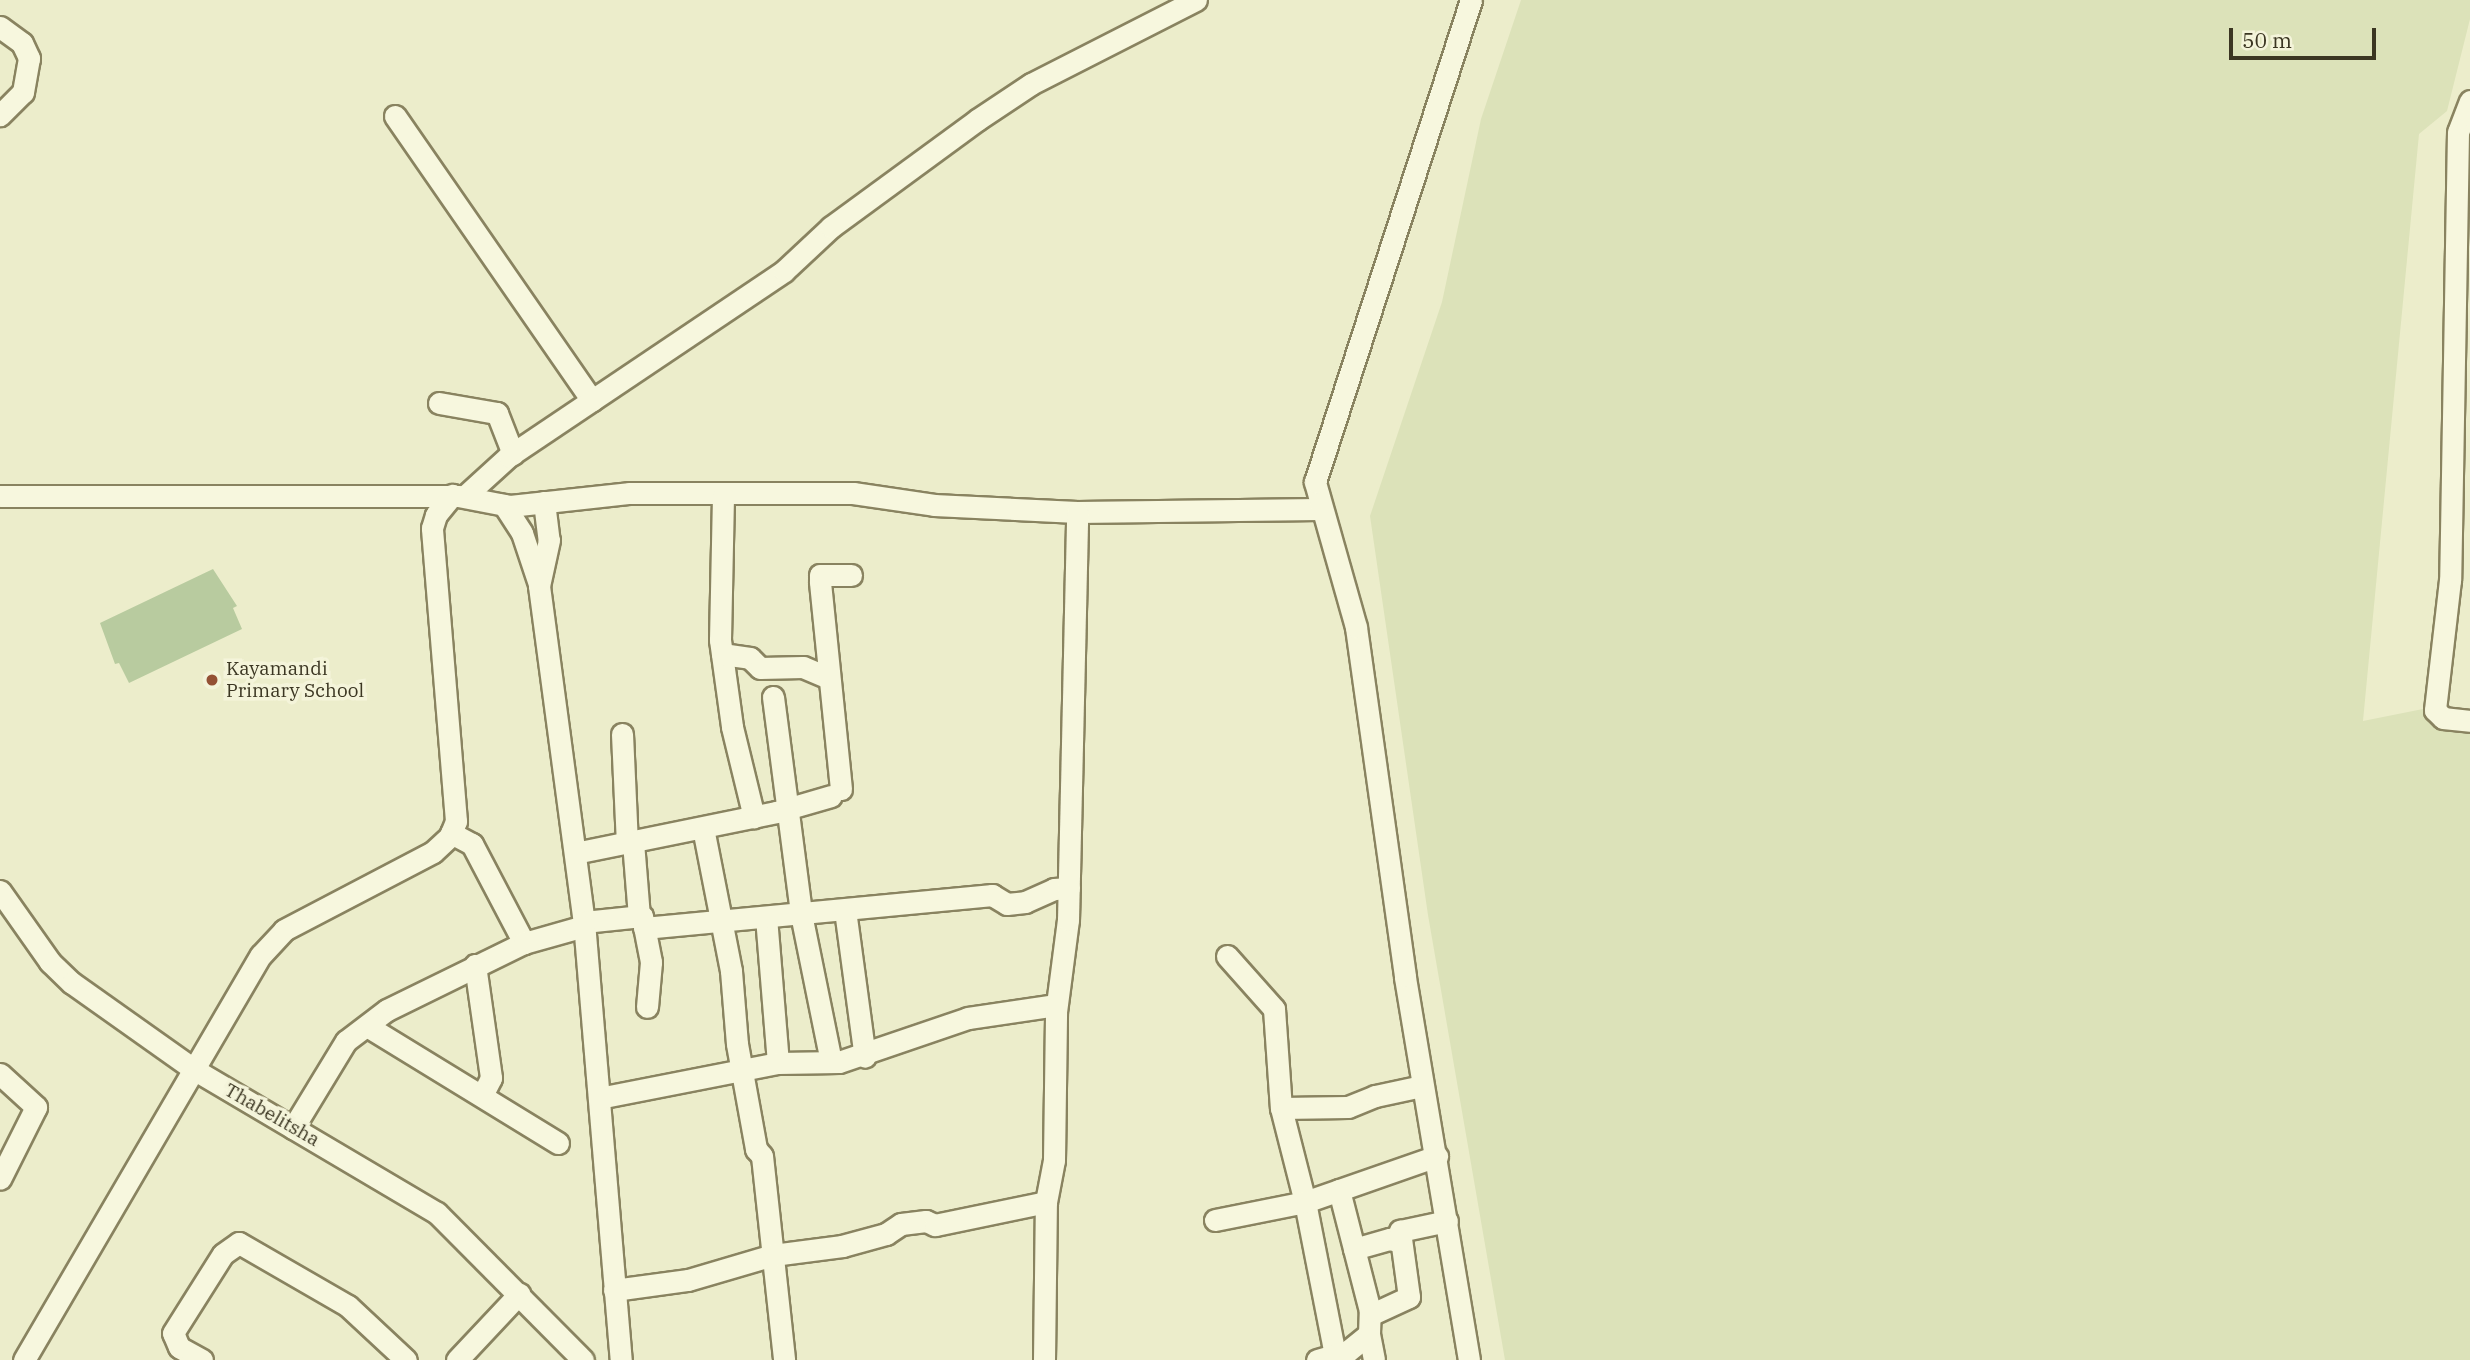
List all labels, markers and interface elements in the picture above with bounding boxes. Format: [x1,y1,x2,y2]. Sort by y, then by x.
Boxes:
scale bar [2232,14,2379,58]
text: 50 m [2242,26,2292,54]
place label: Kayamandi Primary School [226,658,364,702]
marker: Kayamandi Primary School [204,672,220,688]
street label: Thabelitsha [220,1079,324,1151]

